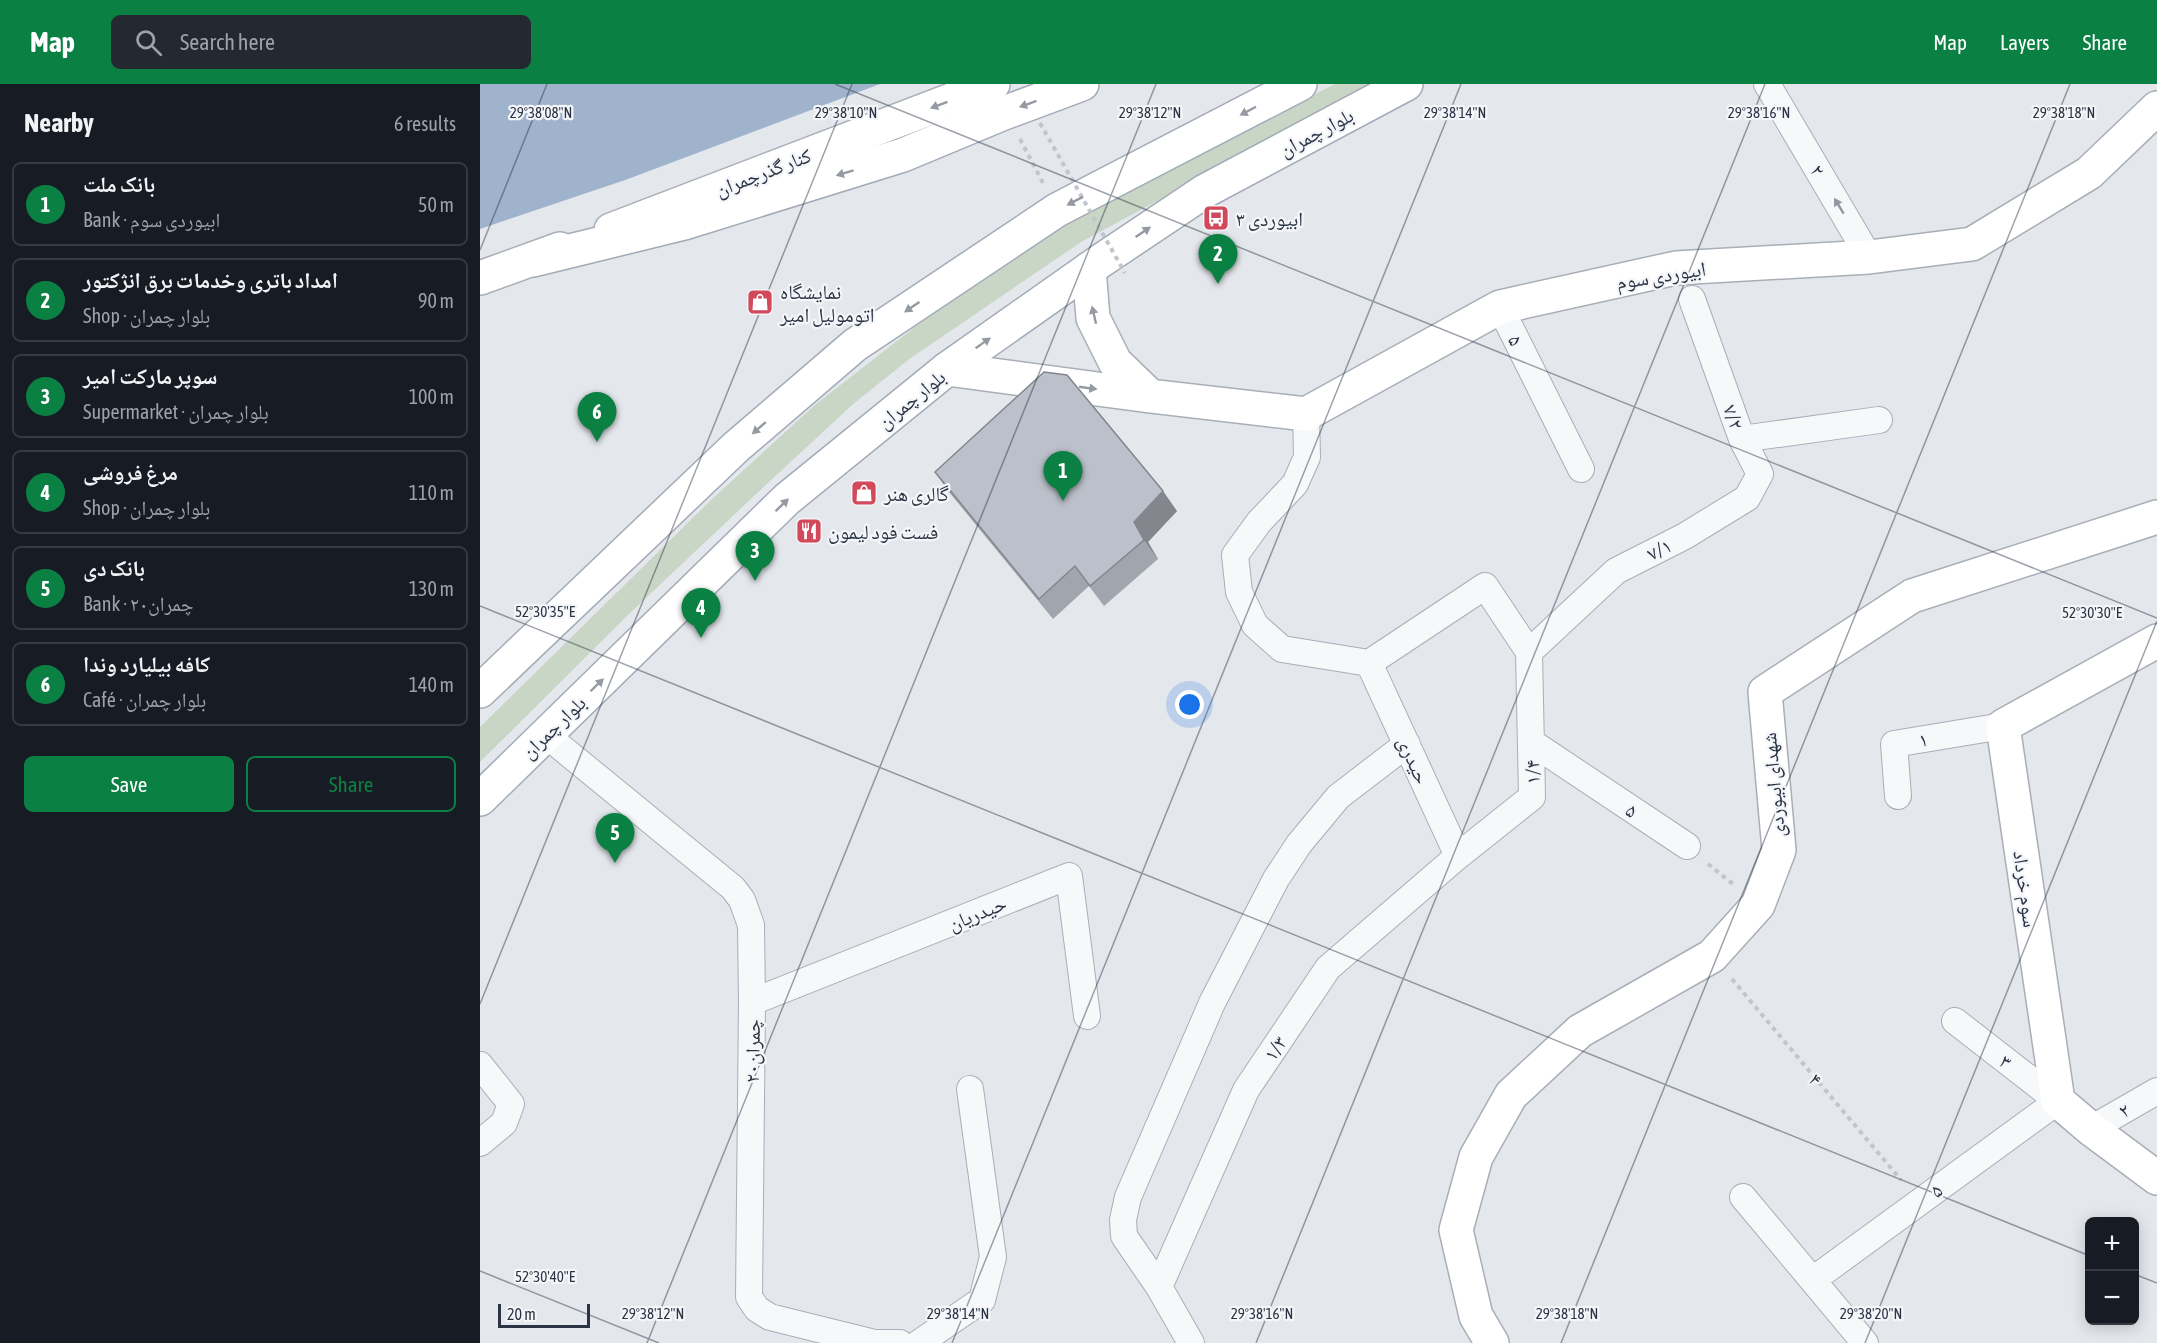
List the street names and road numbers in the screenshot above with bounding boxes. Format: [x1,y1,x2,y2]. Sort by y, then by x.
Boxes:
street label: بلوار چمران [1275,103,1357,162]
street label: کنار گذرچمران [712,143,814,202]
street label: ۲ [1806,160,1830,180]
street label: ابیوردی سوم [1615,257,1708,296]
street label: ۵ [1504,331,1528,349]
street label: بلوار چمران [872,365,950,434]
street label: ۷/۲ [1719,401,1749,433]
street label: ۷/۱ [1643,533,1675,565]
street label: بلوار چمران [516,691,591,764]
street label: ۱ [1917,727,1929,751]
street label: شهدای ابیوردی [1757,731,1790,838]
street label: حیدری [1393,733,1435,788]
street label: ۱/۴ [1520,759,1544,785]
street label: ۵ [1622,798,1642,822]
street label: سوم خرداد [2006,849,2043,929]
street label: حیدریان [945,891,1010,936]
street label: چمران۲۰ [740,1019,765,1083]
street label: ۱/۳ [1259,1031,1291,1065]
street label: ۳ [1995,1049,2017,1073]
street label: ۴ [1804,1068,1828,1090]
street label: ۲ [2114,1098,2134,1122]
street label: ۵ [1926,1178,1946,1202]

